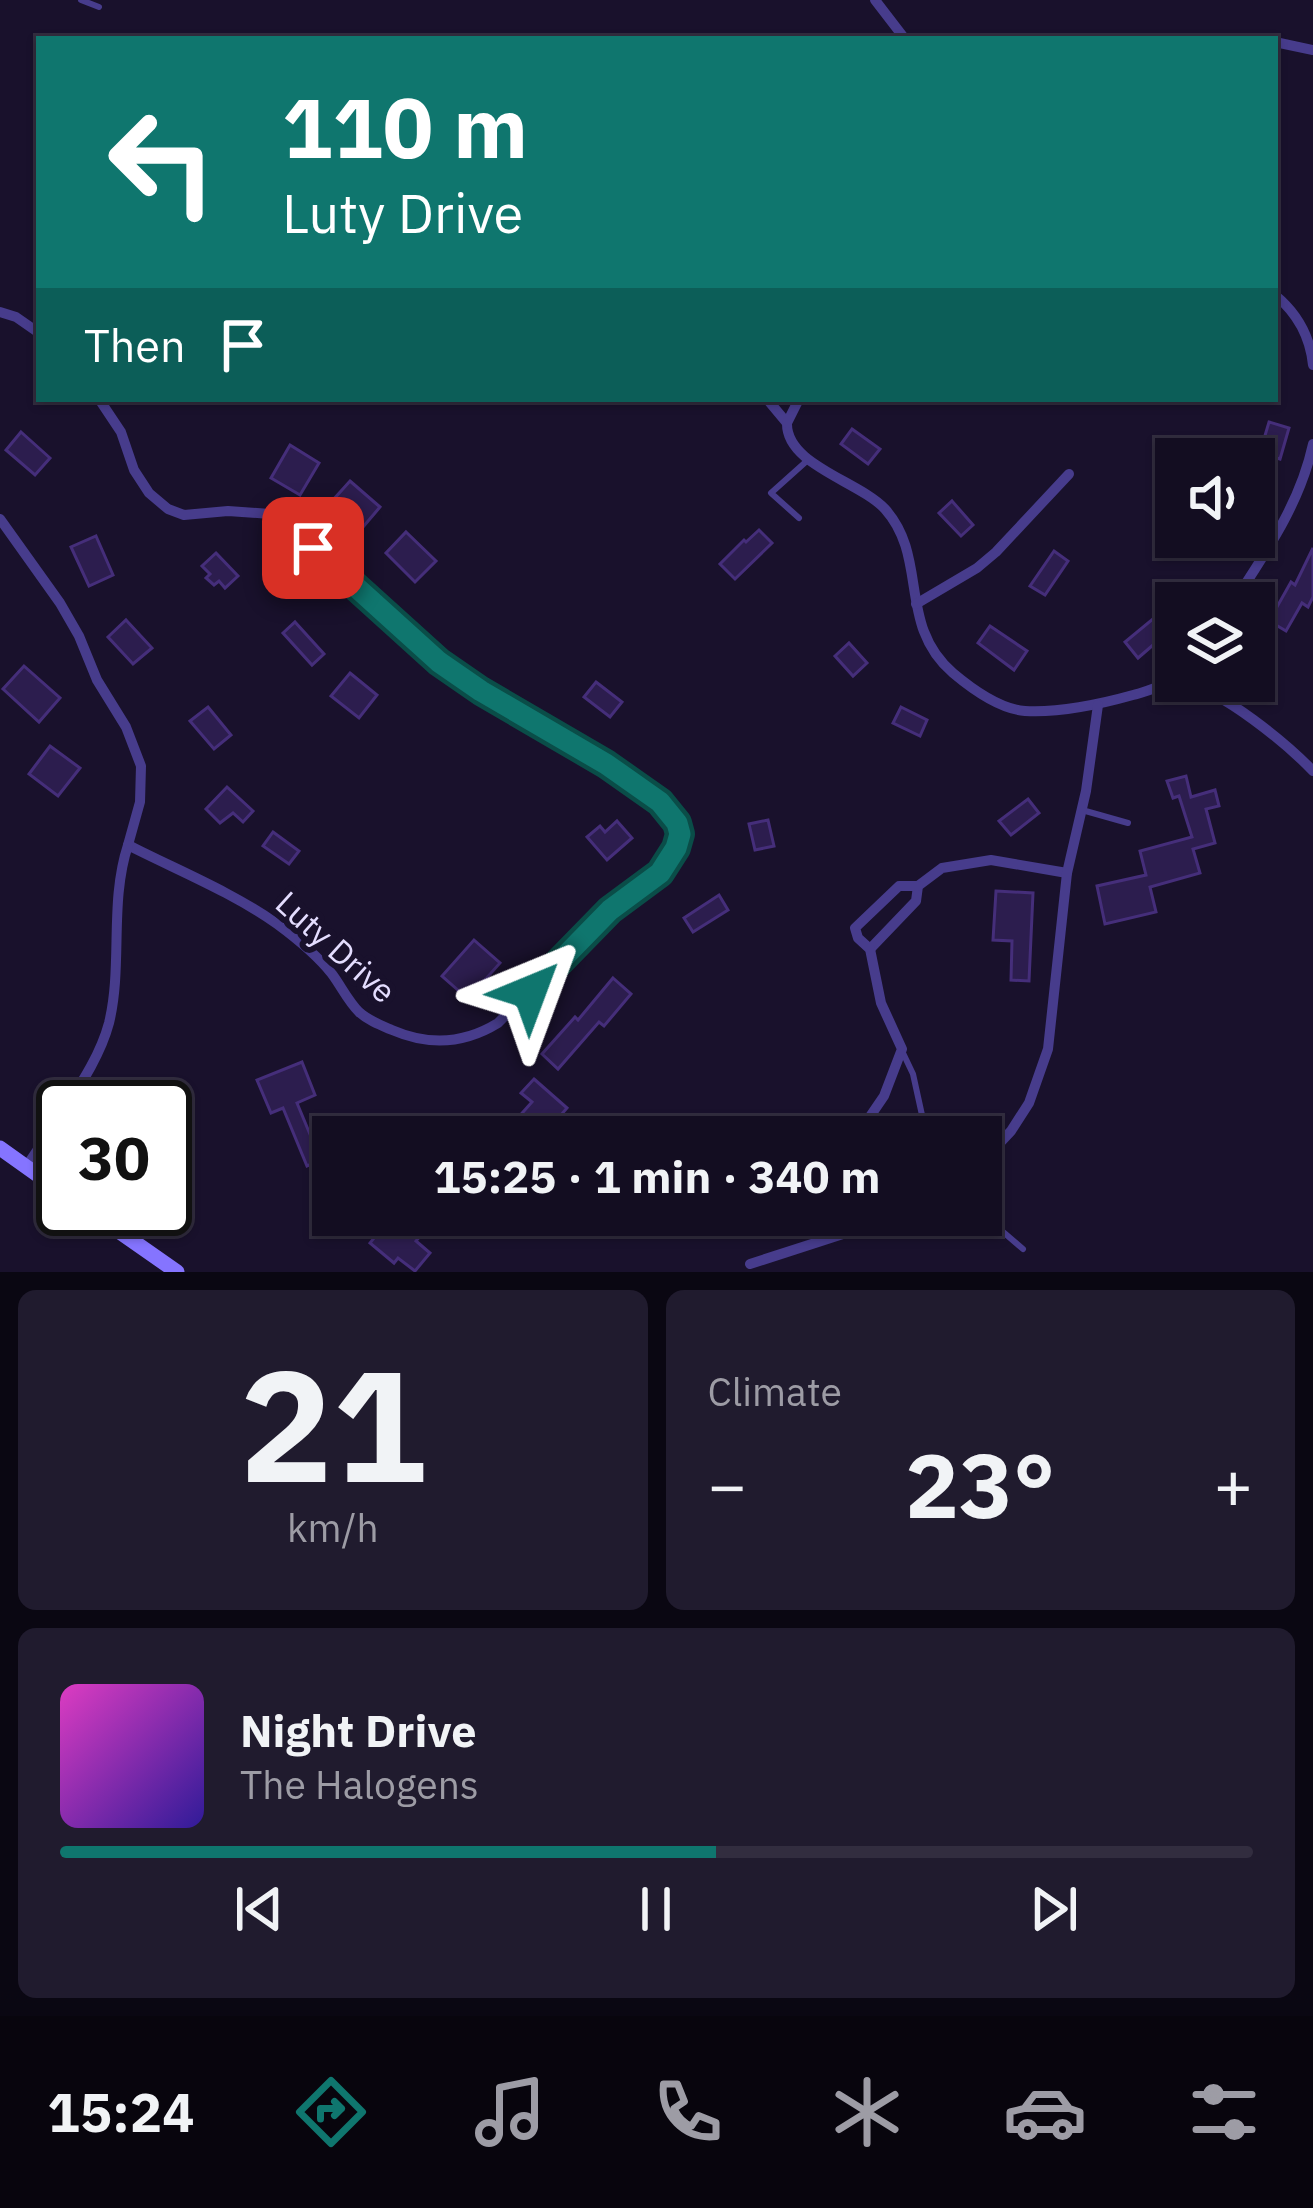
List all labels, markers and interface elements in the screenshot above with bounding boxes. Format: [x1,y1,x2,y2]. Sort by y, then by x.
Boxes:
text: 110 m [282,72,528,181]
icon: left [84,84,240,240]
text: Luty Drive [282,178,523,248]
icon: arrive [210,312,276,378]
text: Then [84,316,186,374]
map controls [1155,438,1275,702]
button: sound [1155,438,1275,558]
pin [262,497,364,599]
icon: arrive [280,515,346,581]
button: layers [1155,582,1275,702]
street label: Luty Drive [267,881,405,1012]
position arrow [467,929,593,1055]
speed limit sign: 30 [36,1080,192,1236]
text: 15:25 · 1 min · 340 m [434,1147,880,1205]
text: 21 [239,1322,426,1525]
text: Climate [708,1366,842,1417]
text: 23° [905,1426,1055,1543]
text: − [708,1441,747,1527]
text: + [1213,1441,1253,1527]
text: km/h [287,1502,379,1553]
text: Night Drive [240,1701,477,1759]
text: The Halogens [240,1759,479,1810]
icon: previous [226,1876,292,1942]
icon: pause [623,1876,689,1942]
icon: next [1021,1876,1087,1942]
icon: directions [289,2070,373,2154]
icon: music [468,2070,552,2154]
icon: phone [646,2070,730,2154]
icon: climate [825,2070,909,2154]
icon: car [1003,2070,1087,2154]
icon: filters [1182,2070,1266,2154]
text: 15:24 [47,2077,195,2147]

